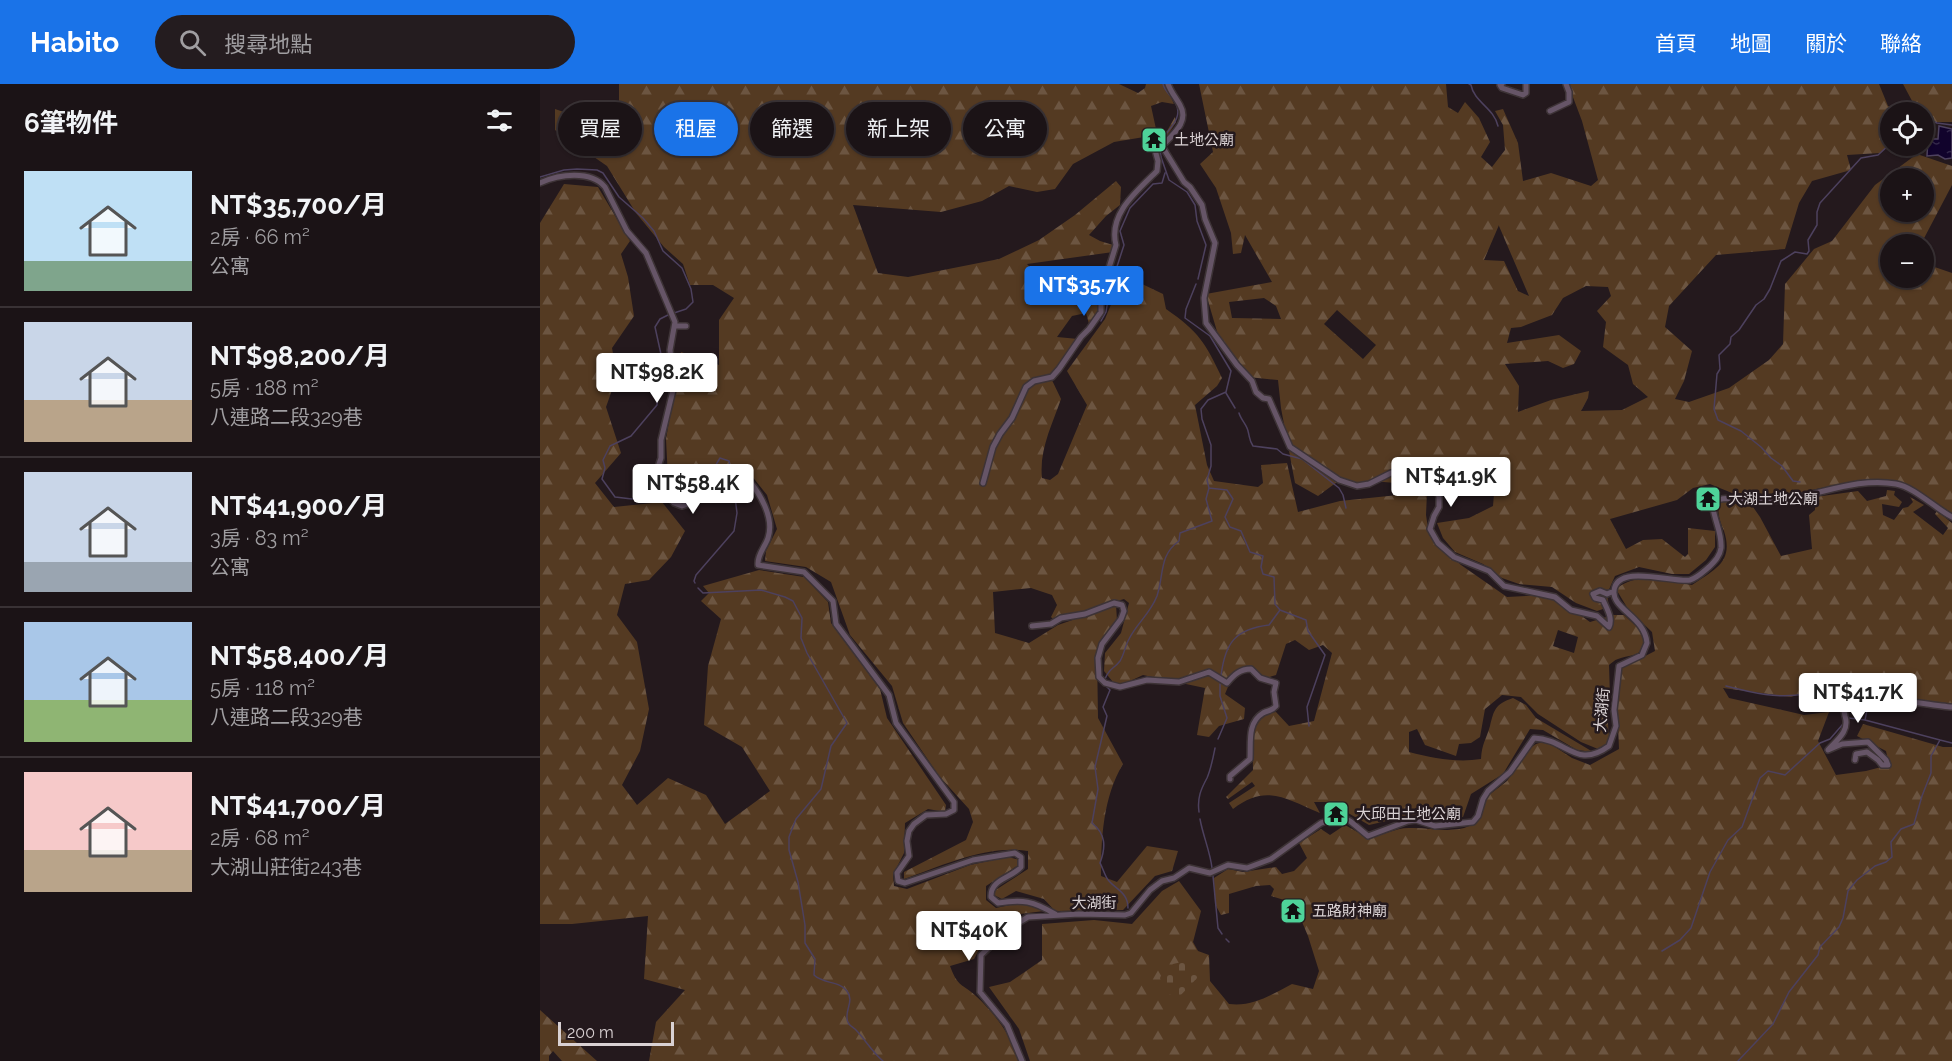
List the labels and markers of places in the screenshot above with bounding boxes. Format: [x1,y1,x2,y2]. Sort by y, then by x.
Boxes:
temple icon: 土地公廟 [1139,125,1169,155]
place label: 土地公廟 [1174,131,1234,149]
pin: NT$35.7K [1022,266,1146,317]
pin: NT$98.2K [595,353,719,404]
pin: NT$41.9K [1389,457,1513,508]
pin: NT$58.4K [631,464,755,515]
temple icon: 大湖土地公廟 [1693,484,1723,514]
place label: 大湖土地公廟 [1728,490,1818,508]
pin: NT$41.7K [1796,673,1920,724]
temple icon: 大邱田土地公廟 [1321,799,1351,829]
place label: 大邱田土地公廟 [1356,805,1461,823]
temple icon: 五路財神廟 [1278,896,1308,926]
place label: 五路財神廟 [1312,902,1387,920]
pin: NT$40K [920,911,1018,962]

